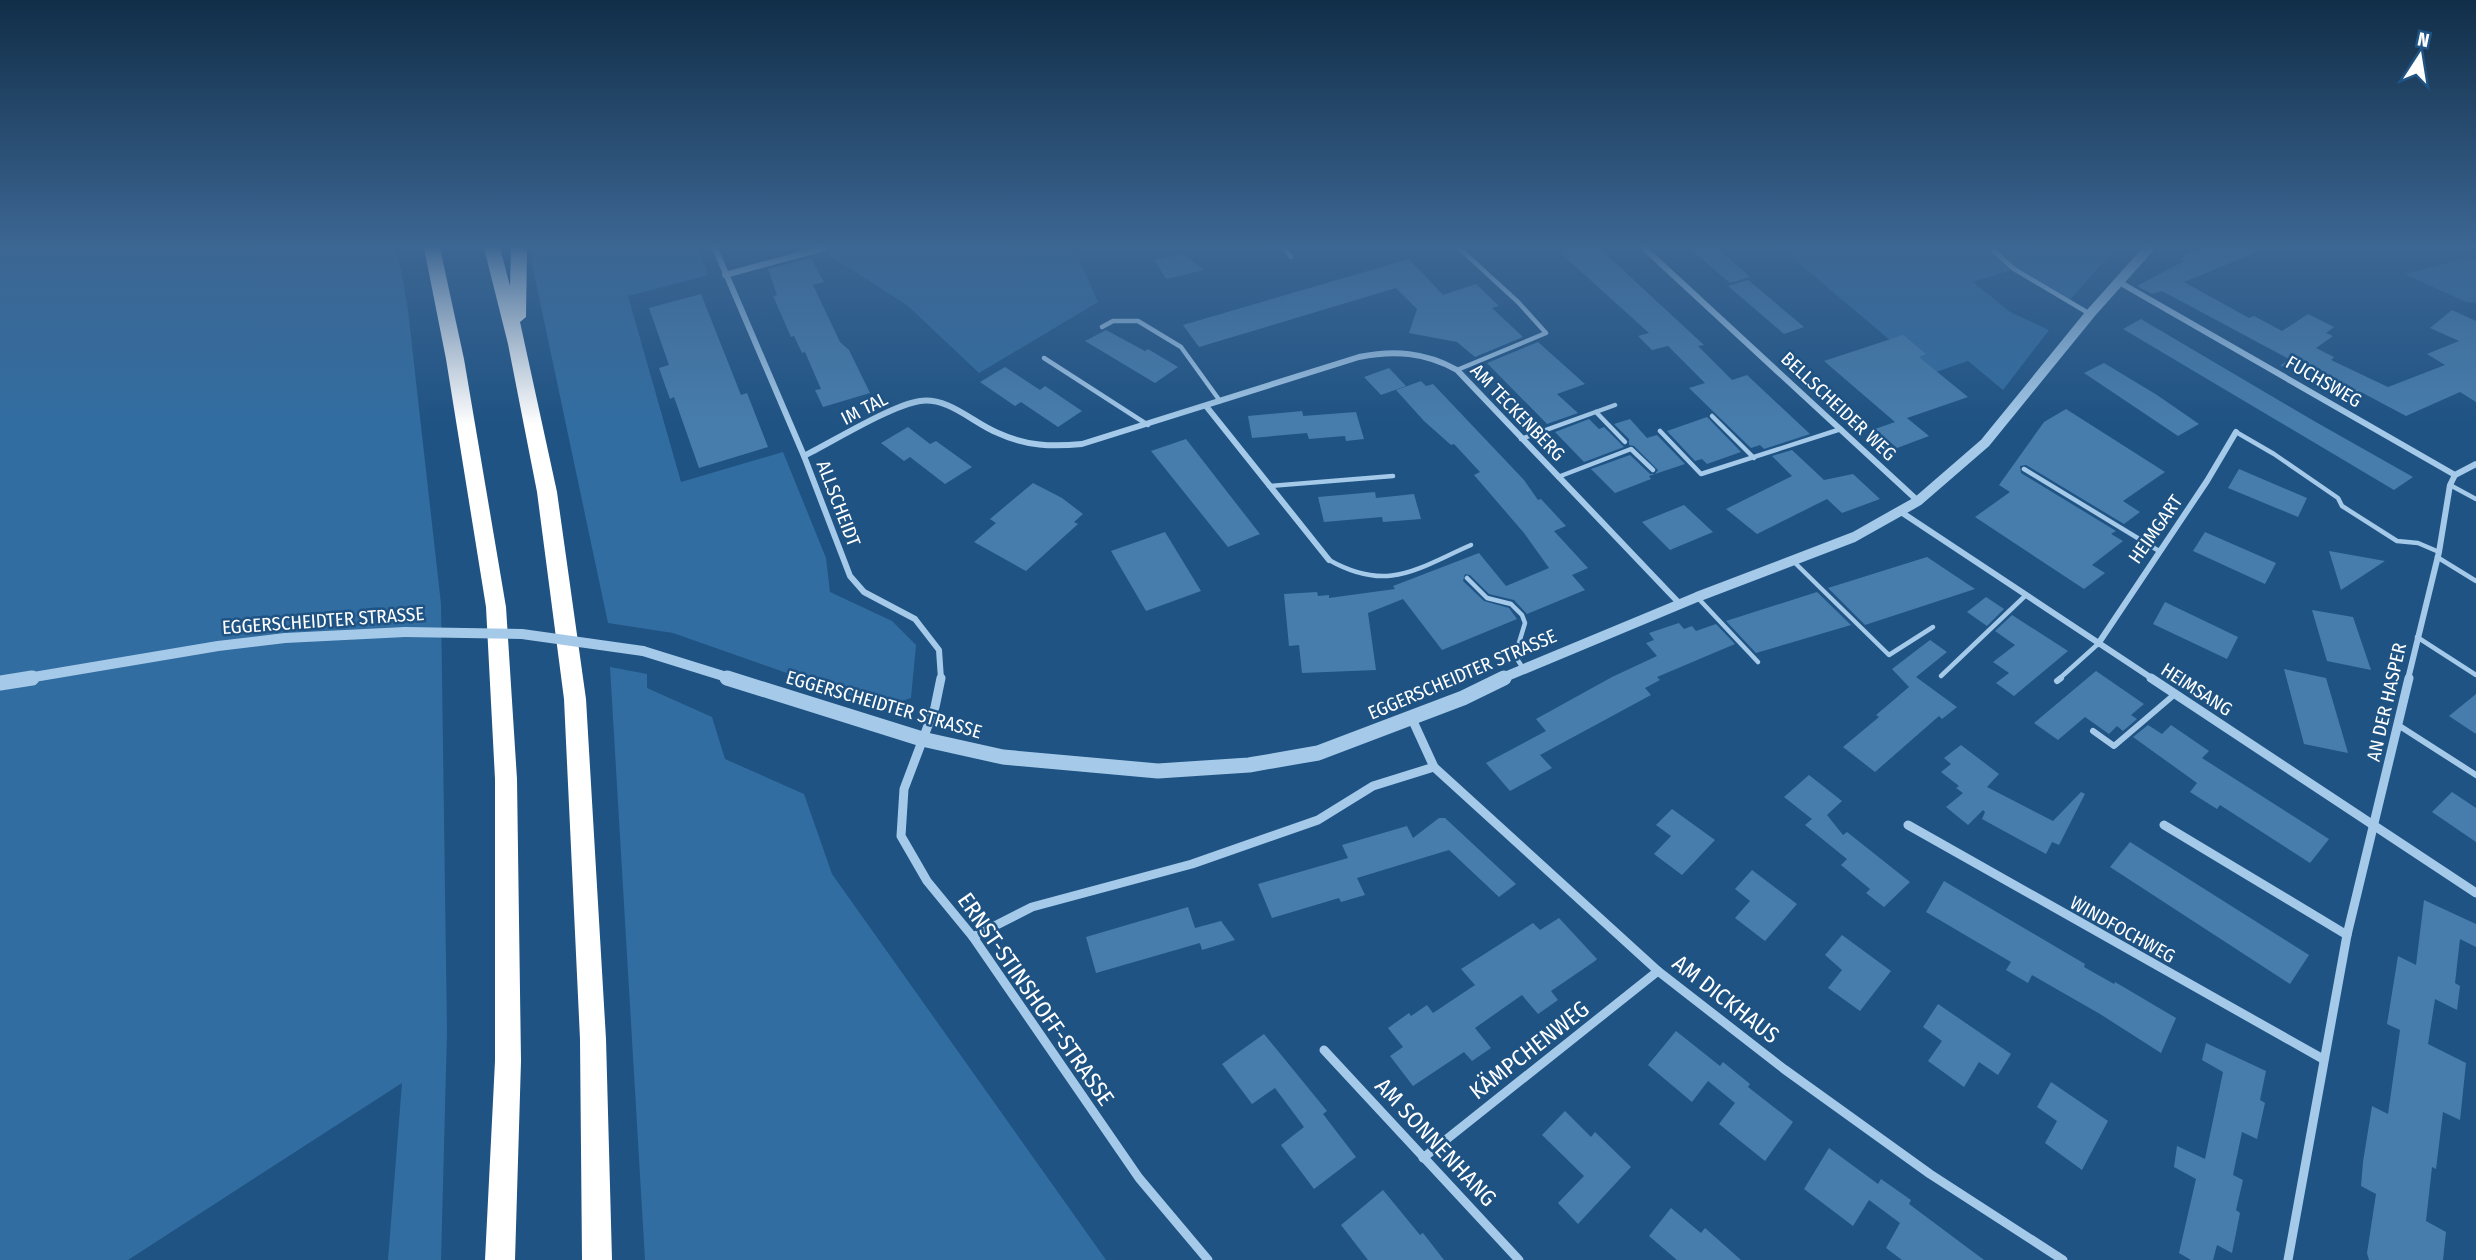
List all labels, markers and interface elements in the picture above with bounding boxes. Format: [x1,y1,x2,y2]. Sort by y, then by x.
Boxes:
north arrow [2385,21,2455,91]
text: N [2415,27,2431,52]
street label: BELLSCHEIDER WEG [1776,347,1901,466]
street label: FUCHSWEG [2282,351,2366,412]
street label: AM TECKENBERG [1466,359,1570,466]
street label: IM TAL [837,387,892,430]
street label: ALLSCHEIDT [812,457,866,550]
street label: HEIMGART [2124,490,2187,568]
street label: EGGERSCHEIDTER STRASSE [221,602,425,639]
street label: EGGERSCHEIDTER STRASSE [1364,624,1560,725]
street label: AN DER HASPER [2362,641,2411,764]
street label: HEIMSANG [2157,658,2237,721]
street label: EGGERSCHEIDTER STRASSE [783,665,985,743]
street label: ERNST-STINSHOFF-STRASSE [952,887,1120,1111]
street label: WINDFOCHWEG [2066,891,2179,968]
street label: AM DICKHAUS [1667,949,1785,1049]
street label: KÄMPCHENWEG [1464,995,1594,1105]
street label: AM SONNENHANG [1369,1072,1503,1212]

